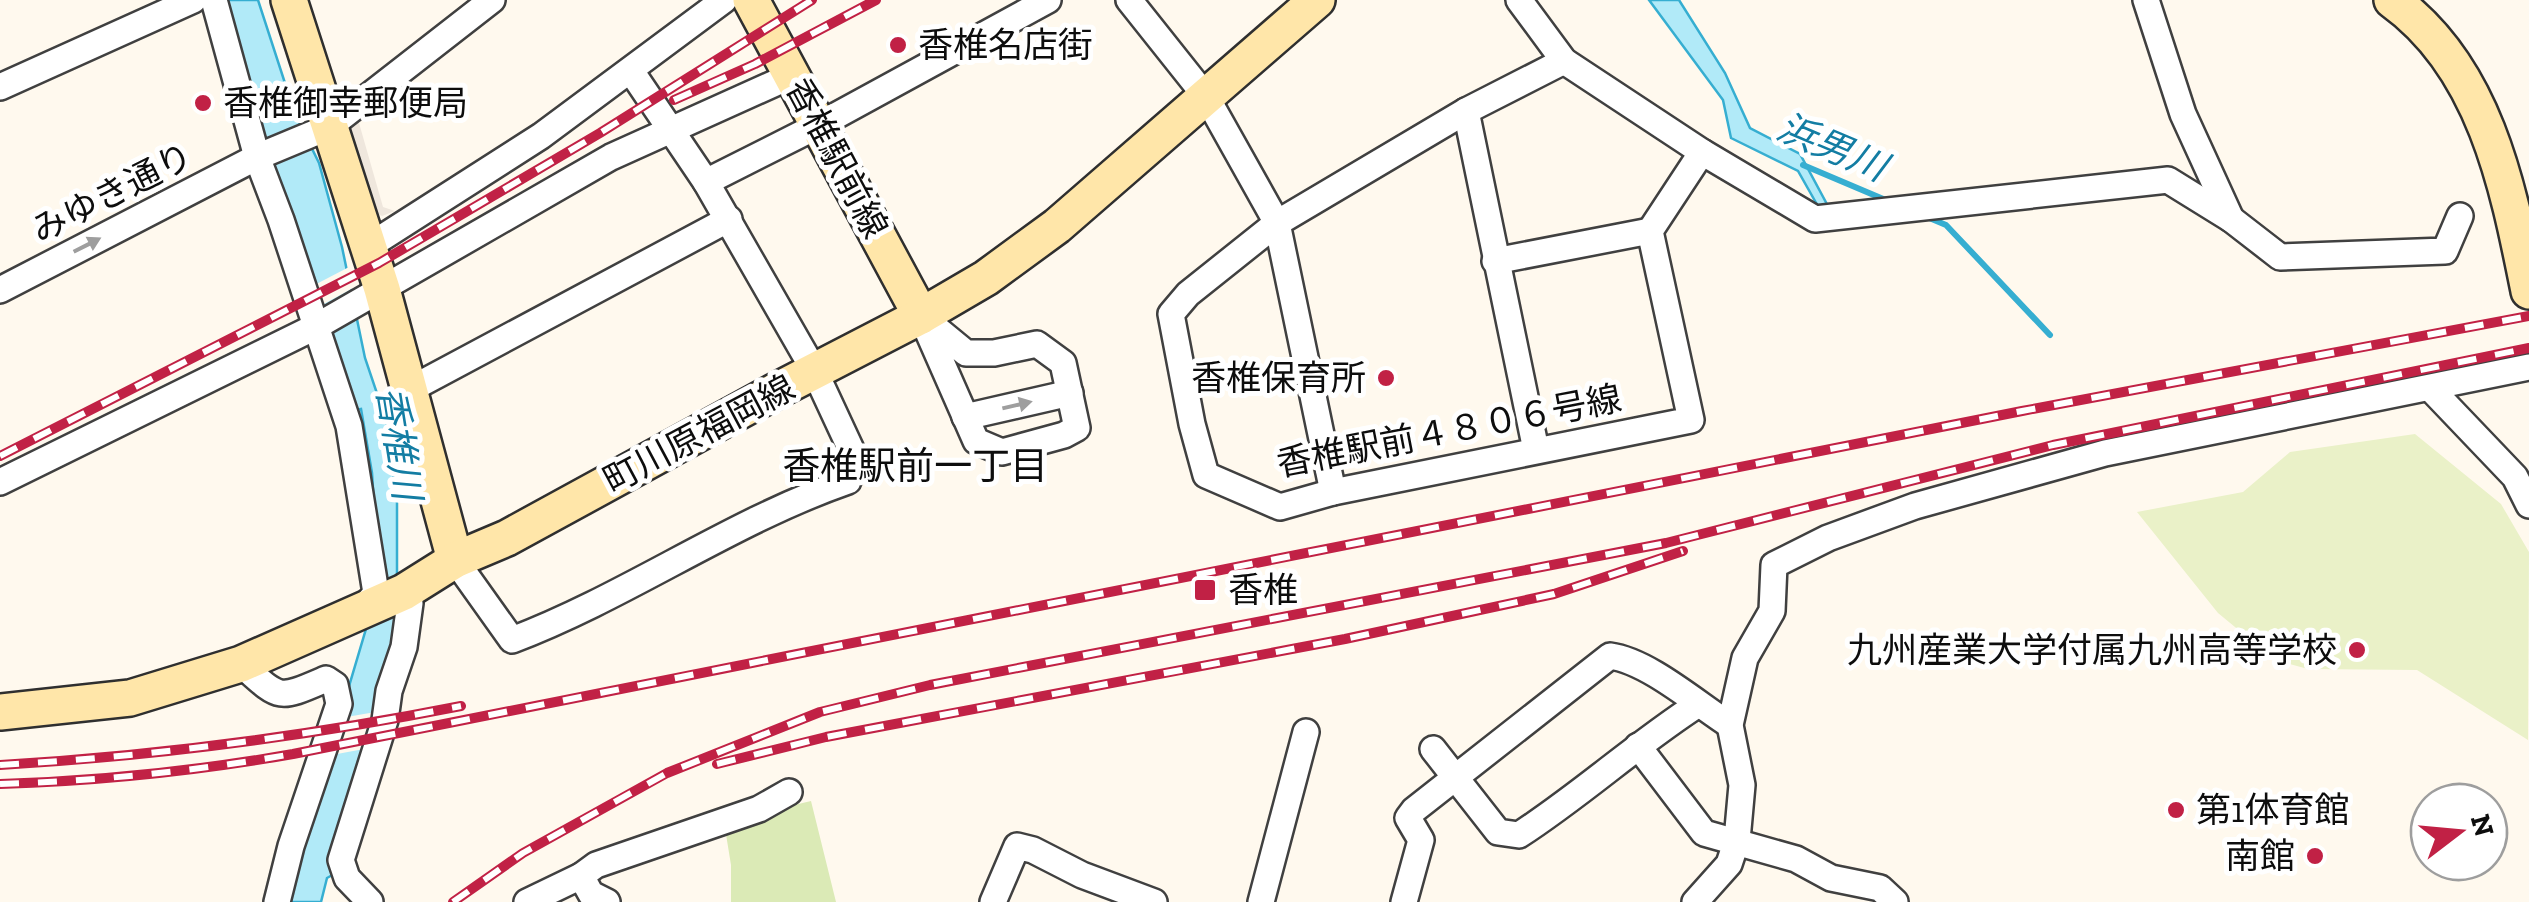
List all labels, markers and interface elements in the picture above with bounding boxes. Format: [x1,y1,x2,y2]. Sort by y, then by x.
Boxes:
place label: 香椎名店街 [918,24,1093,66]
marker: 香椎名店街 [887,34,909,56]
street label: 香椎駅前線 [777,71,897,245]
place label: 香椎御幸郵便局 [223,82,468,124]
marker: 香椎御幸郵便局 [192,92,214,114]
water label: 浜男川 [1771,104,1897,192]
street label: みゆき通り [24,135,200,251]
one-way arrow [72,237,101,254]
place label: 香椎保育所 [1191,357,1366,399]
street label: 町川原福岡線 [596,366,802,502]
marker: 香椎保育所 [1375,367,1397,389]
street label: 香椎駅前４８０６号線 [1273,377,1625,485]
water label: 香椎川 [367,383,431,507]
one-way arrow [1002,397,1033,412]
district label: 香椎駅前一丁目 [782,443,1048,489]
place label: 香椎 [1228,569,1298,611]
marker: 香椎 [1192,577,1218,603]
place label: 九州産業大学付属九州高等学校 [1847,629,2337,671]
marker: 九州産業大学付属九州高等学校 [2346,639,2368,661]
north arrow [2409,782,2509,882]
place label: 第1体育館 [2196,789,2349,831]
marker: 第1体育館 [2165,799,2187,821]
text: N [2464,810,2501,840]
place label: 南館 [2225,835,2295,877]
marker: 南館 [2304,845,2326,867]

